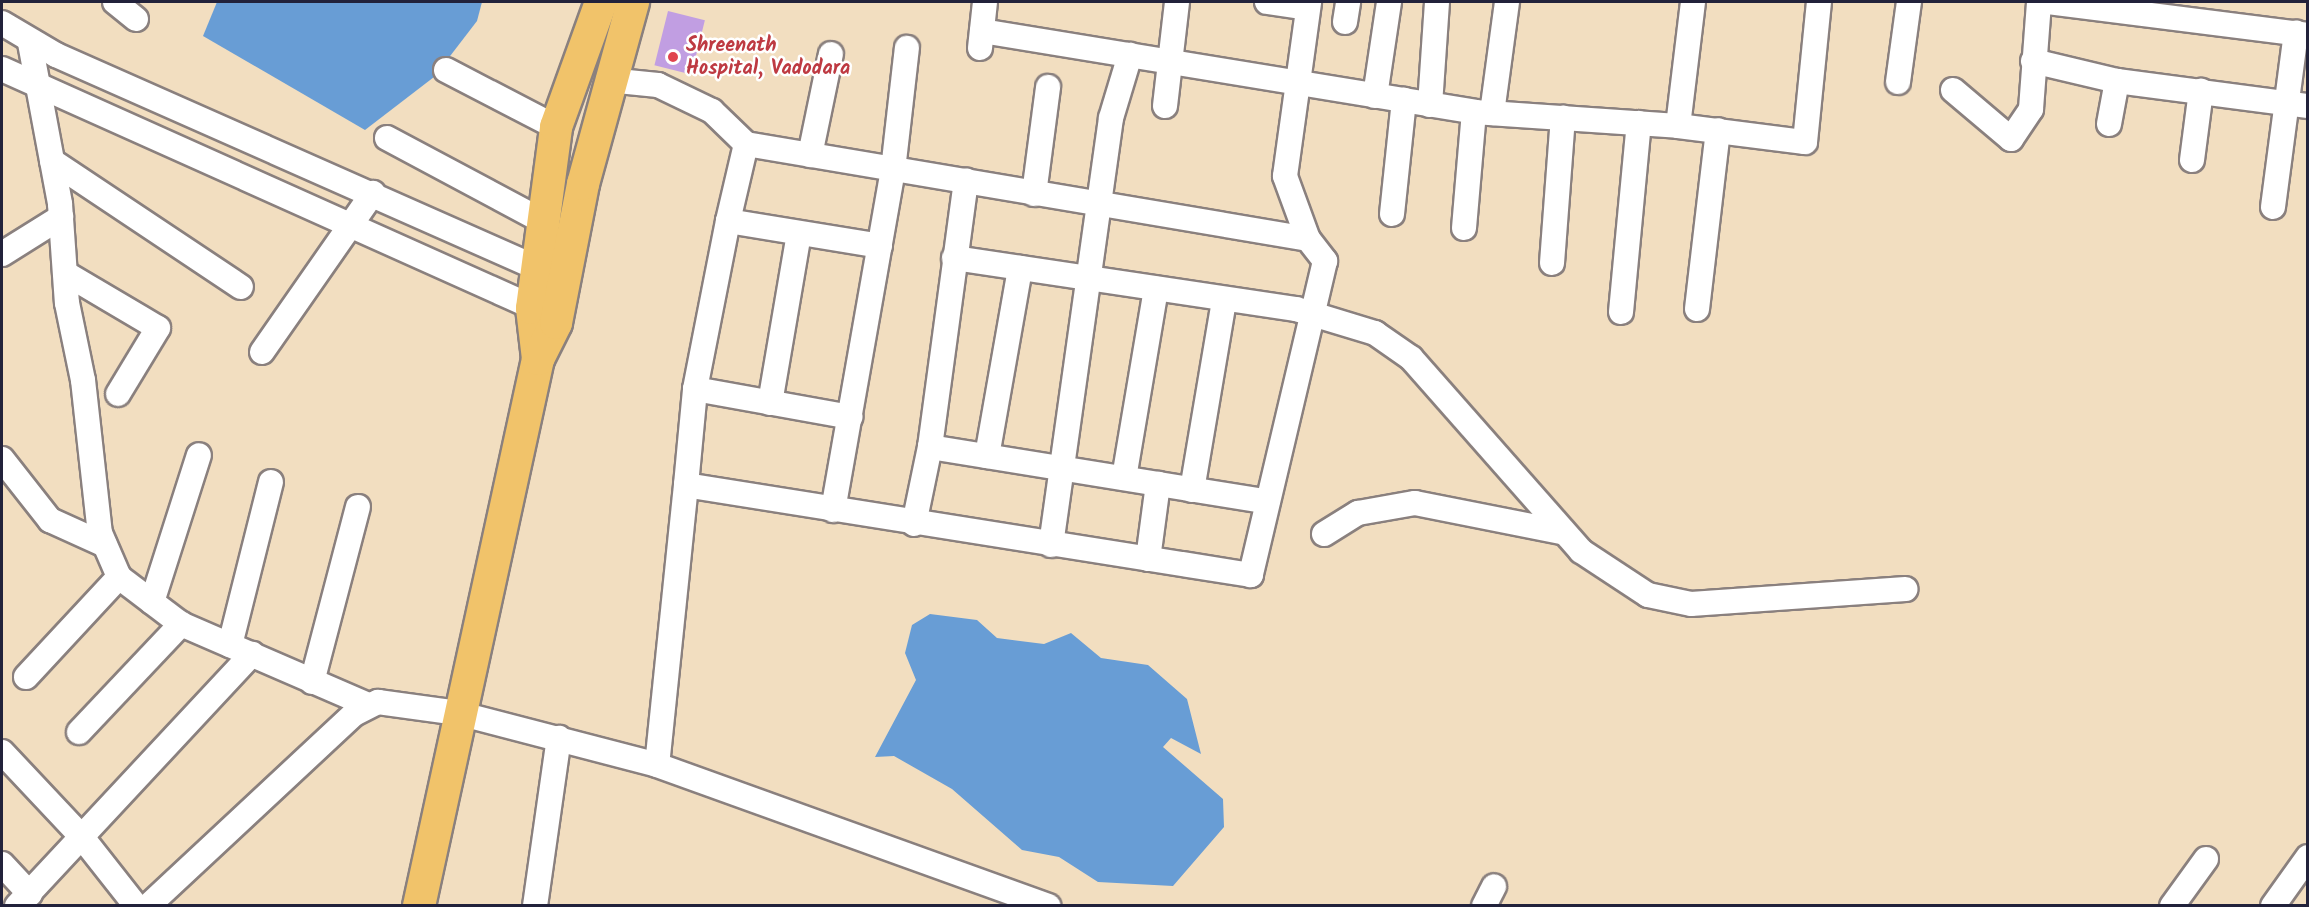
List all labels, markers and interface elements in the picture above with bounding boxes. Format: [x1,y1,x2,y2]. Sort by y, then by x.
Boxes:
place label: Shreenath Hospital, Vadodara [686,34,850,81]
marker: Shreenath Hospital, Vadodara [664,48,682,66]

